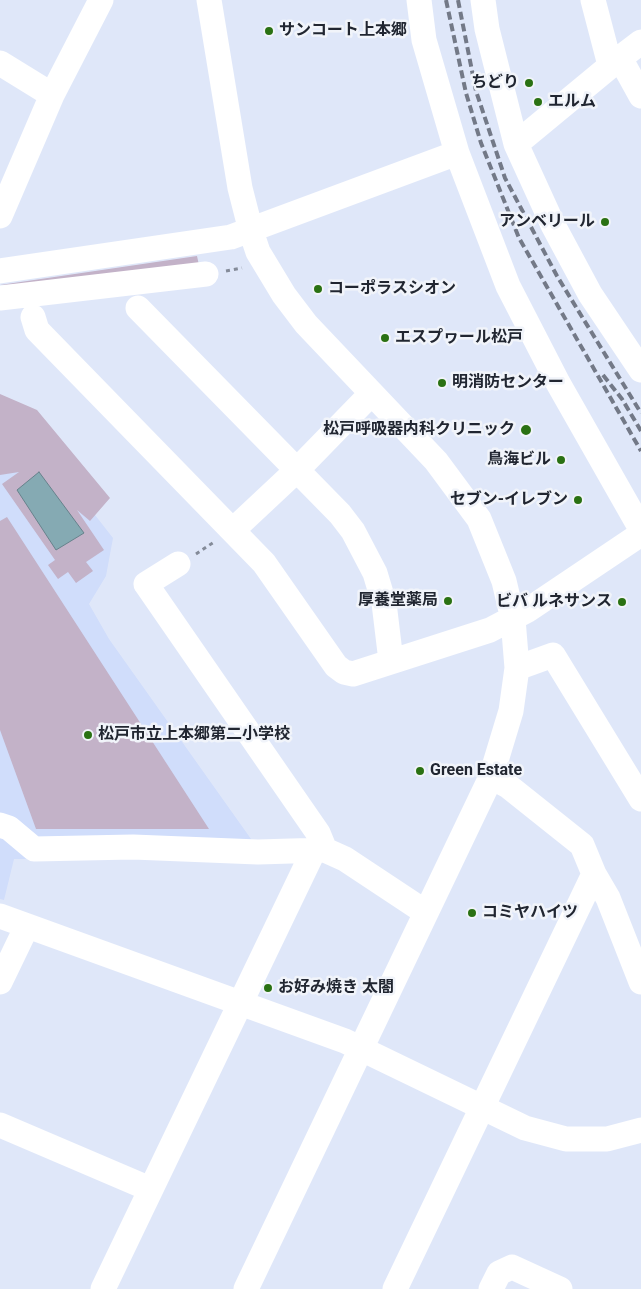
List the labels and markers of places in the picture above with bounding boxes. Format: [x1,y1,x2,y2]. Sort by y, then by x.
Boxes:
place label: サンコート上本郷 [279,21,407,41]
marker: サンコート上本郷 [263,25,275,37]
place label: ちどり [471,73,519,93]
marker: ちどり [523,77,535,89]
place label: エルム [548,92,596,112]
marker: エルム [532,96,544,108]
place label: アンベリール [499,212,595,232]
marker: アンベリール [599,216,611,228]
place label: コーポラスシオン [328,279,456,299]
marker: コーポラスシオン [312,283,324,295]
place label: エスプヮール松戸 [395,328,523,348]
marker: エスプヮール松戸 [379,332,391,344]
place label: 明消防センター [452,373,564,393]
marker: 明消防センター [436,377,448,389]
place label: 松戸呼吸器内科クリニック [323,420,515,440]
marker: 松戸呼吸器内科クリニック [519,423,533,437]
place label: 鳥海ビル [487,450,551,470]
marker: 鳥海ビル [555,454,567,466]
place label: セブン-イレブン [450,490,568,510]
marker: セブン-イレブン [572,494,584,506]
place label: 厚養堂薬局 [358,591,438,611]
place label: ビバ ルネサンス [496,592,612,612]
marker: 厚養堂薬局 [442,595,454,607]
marker: ビバ ルネサンス [616,596,628,608]
place label: 松戸市立上本郷第二小学校 [98,725,290,745]
marker: 松戸市立上本郷第二小学校 [82,729,94,741]
place label: Green Estate [430,761,522,781]
marker: Green Estate [414,765,426,777]
place label: コミヤハイツ [482,903,578,923]
marker: コミヤハイツ [466,907,478,919]
place label: お好み焼き 太閤 [278,978,394,998]
marker: お好み焼き 太閤 [262,982,274,994]

